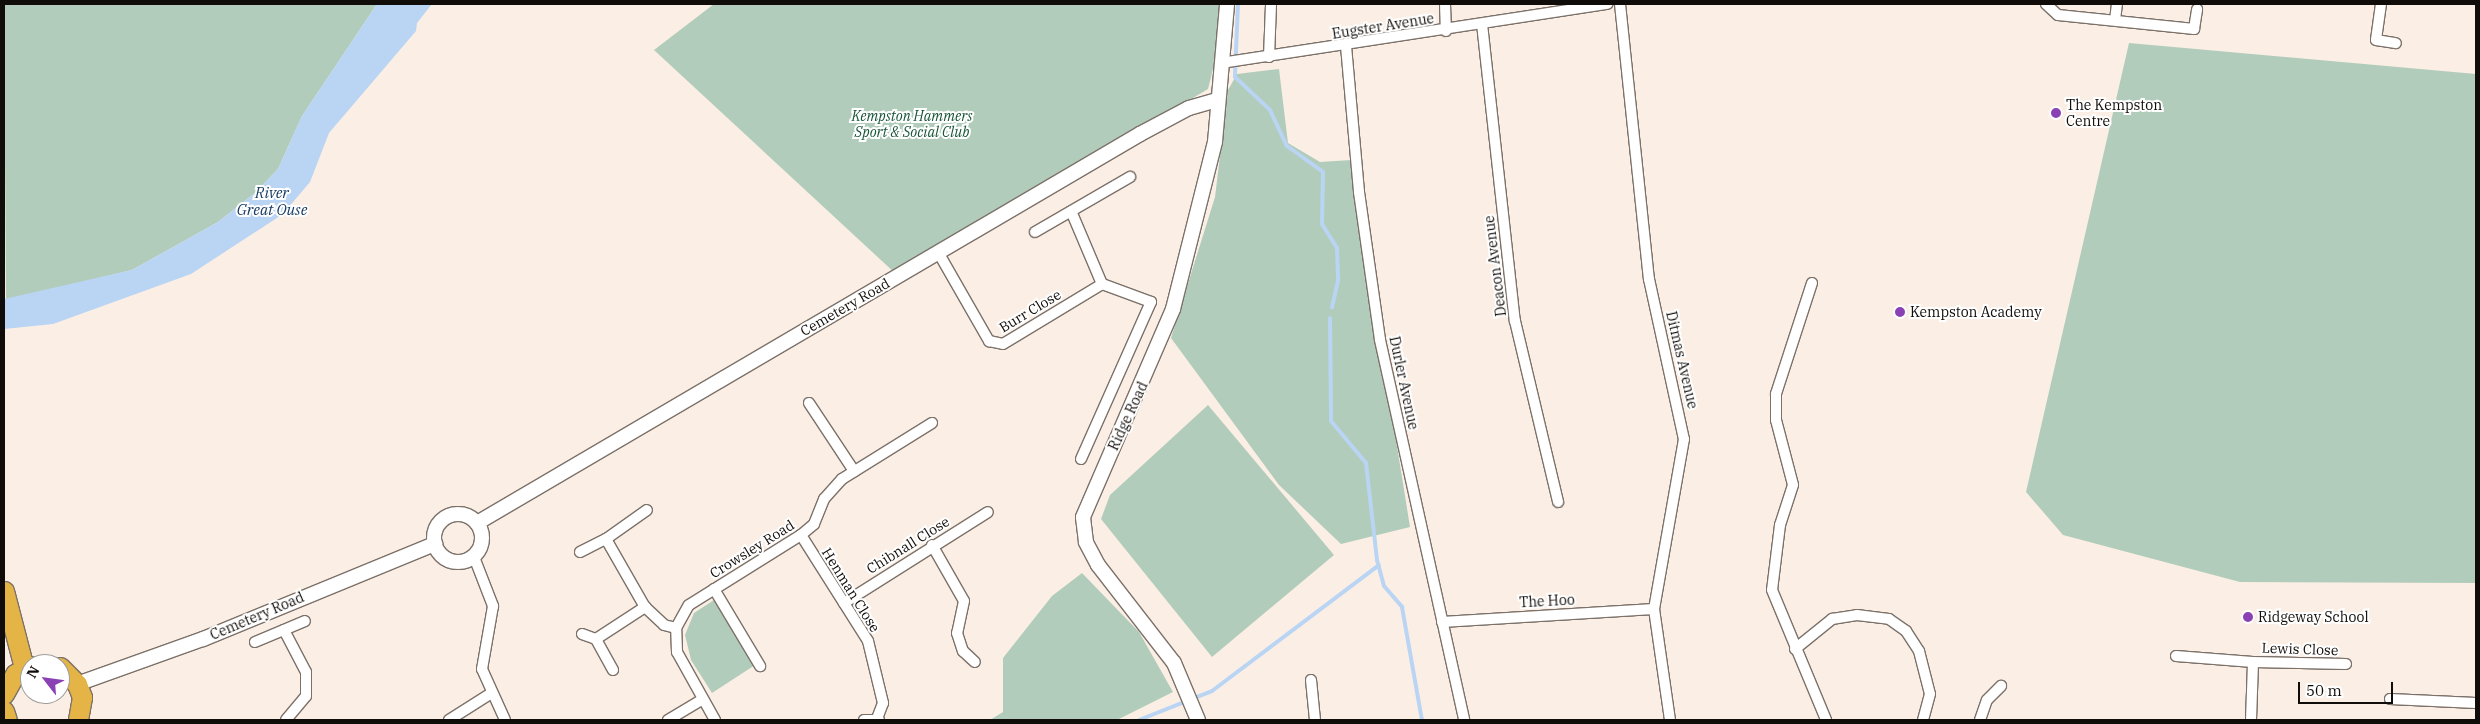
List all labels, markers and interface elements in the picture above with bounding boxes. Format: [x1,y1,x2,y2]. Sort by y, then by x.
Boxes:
street label: Eugster Avenue [1331,10,1435,42]
place label: The Kempston Centre [2066,97,2162,130]
marker: The Kempston Centre [2050,107,2062,119]
park label: Kempston Hammers Sport & Social Club [852,108,972,140]
water label: River Great Ouse [237,183,307,218]
street label: Deacon Avenue [1480,215,1510,317]
street label: Cemetery Road [797,275,893,339]
street label: Burr Close [996,286,1064,336]
place label: Kempston Academy [1910,304,2042,320]
marker: Kempston Academy [1894,306,1906,318]
street label: Ditmas Avenue [1663,310,1701,410]
street label: Durler Avenue [1386,335,1422,431]
street label: Ridge Road [1105,379,1151,453]
street label: Chibnall Close [864,513,952,577]
street label: Crowsley Road [707,516,797,582]
street label: Henman Close [818,545,884,635]
street label: Cemetery Road [207,589,307,643]
street label: The Hoo [1519,591,1575,611]
place label: Ridgeway School [2258,609,2369,625]
marker: Ridgeway School [2242,611,2254,623]
street label: Lewis Close [2261,639,2339,659]
north arrow [20,654,70,704]
text: N [22,663,43,681]
scale bar [2300,672,2395,704]
text: 50 m [2306,681,2342,700]

